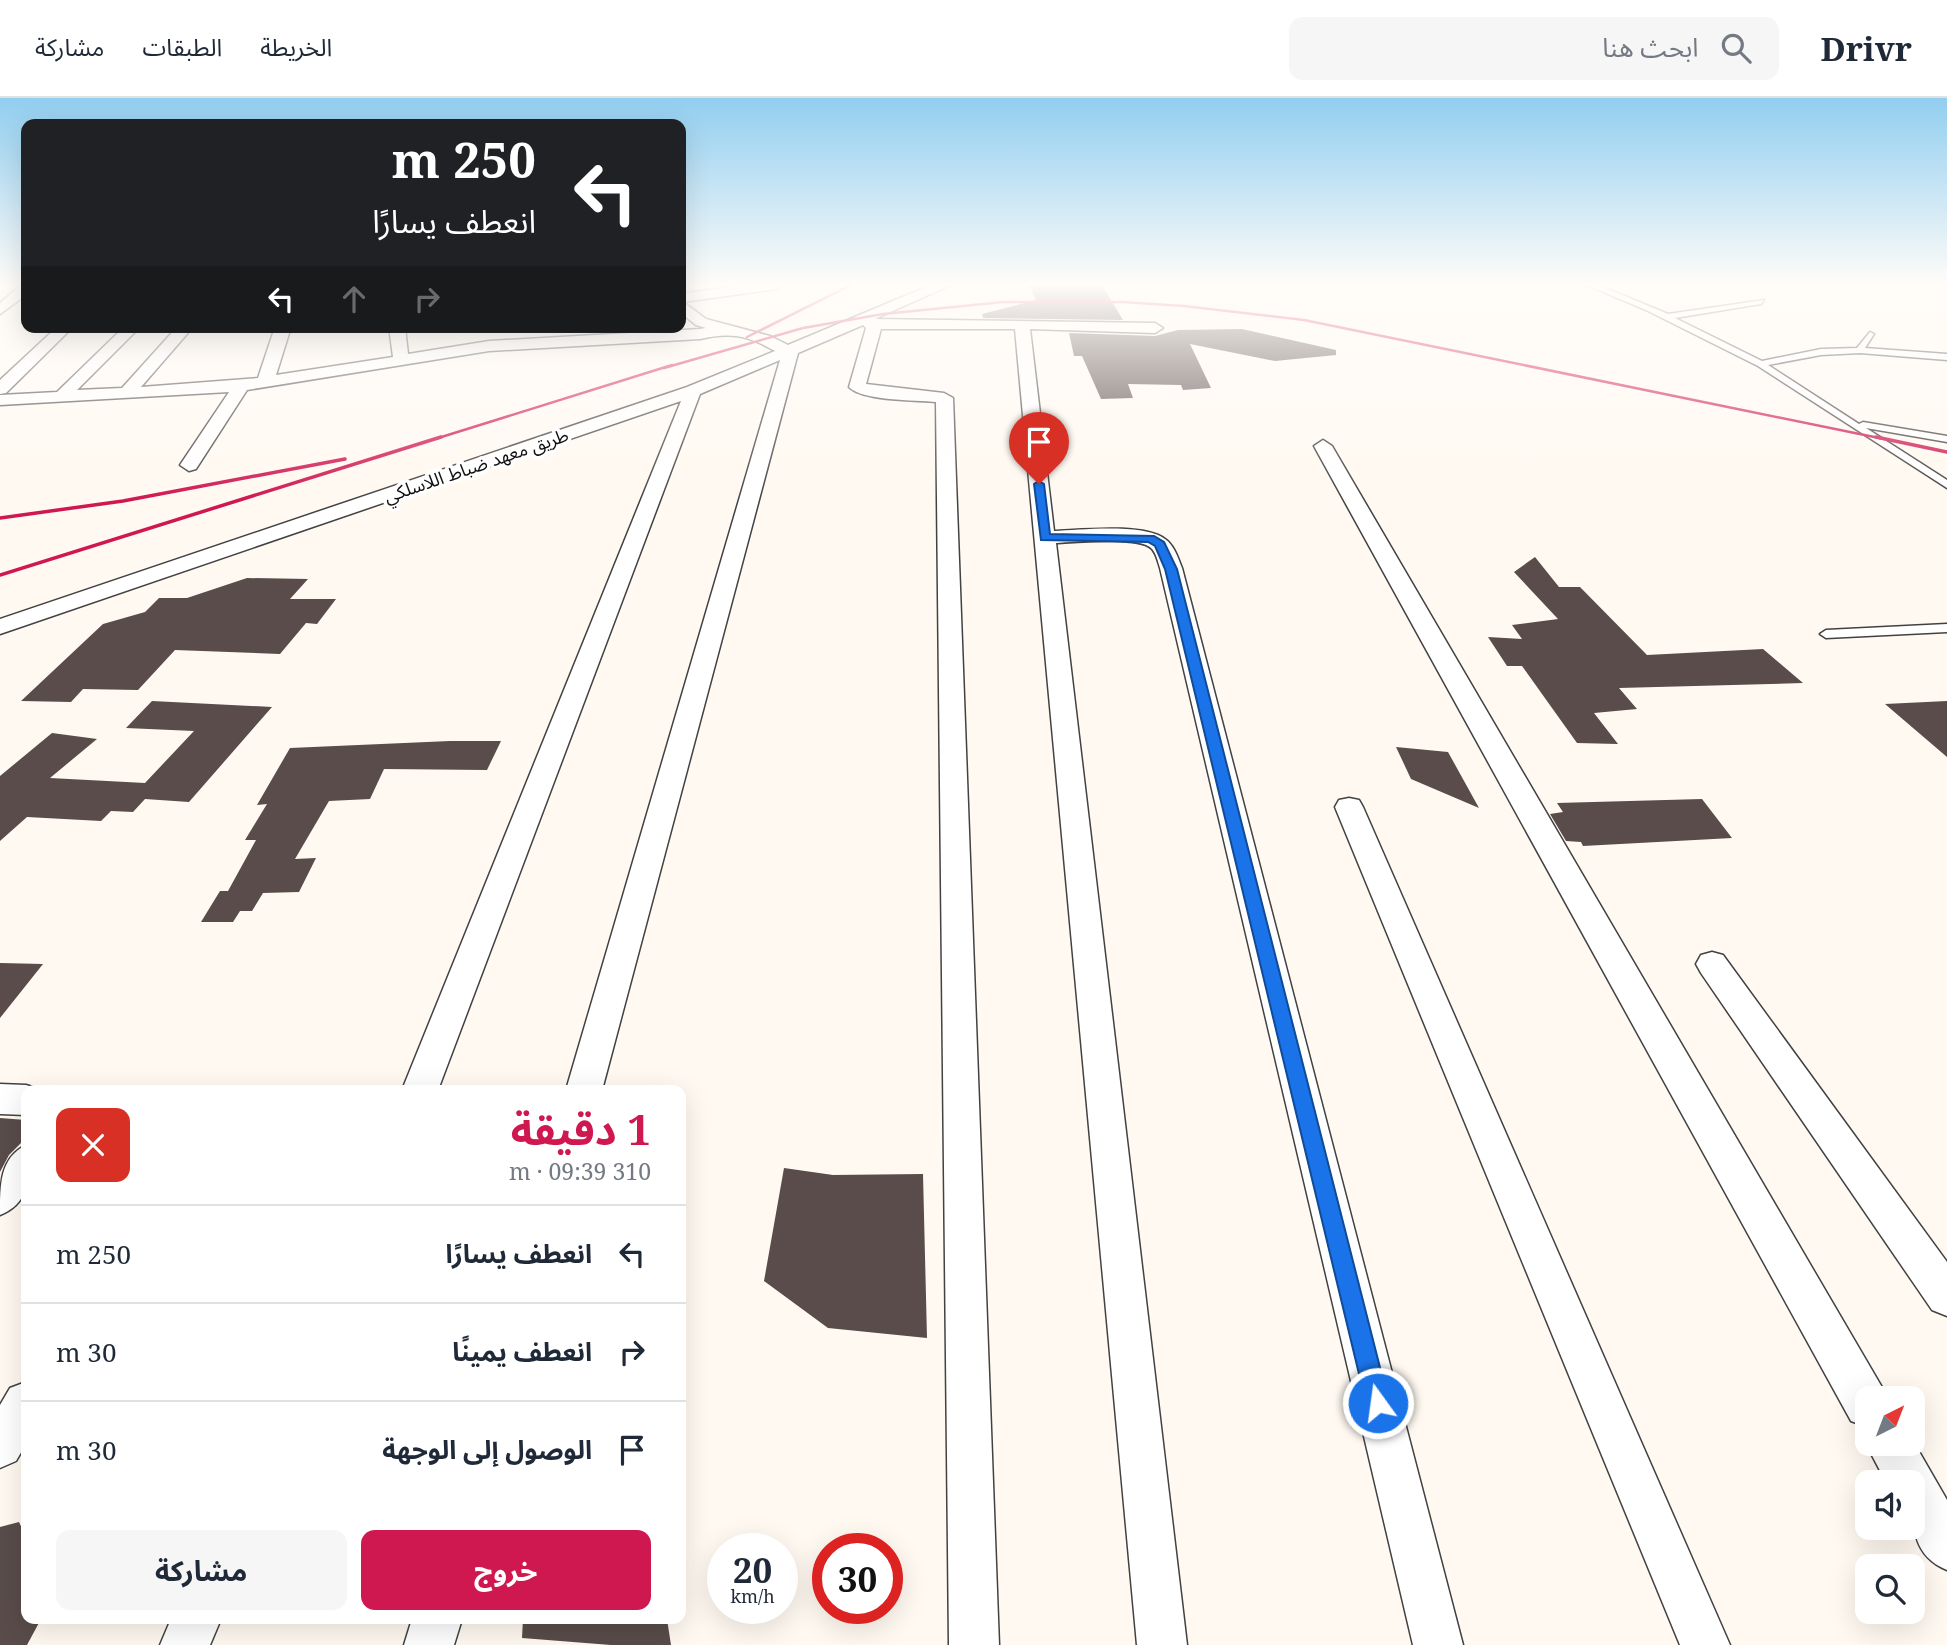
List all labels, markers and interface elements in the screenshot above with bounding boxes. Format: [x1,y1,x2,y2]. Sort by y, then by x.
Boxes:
search box [1289,17,1779,80]
text: Drivr [1821,26,1912,71]
text: ابحث هنا [1602,29,1699,65]
icon: search [1717,29,1755,67]
text: مشاركة [35,30,104,63]
text: الطبقات [142,30,222,63]
text: الخريطة [260,30,332,63]
text: 250 m [392,126,536,192]
icon: left [560,147,651,238]
text: انعطف يسارًا [372,199,536,242]
icon: left [262,280,300,318]
icon: ahead [335,280,373,318]
icon: right [408,280,446,318]
pin [1009,412,1069,484]
street label: طريق معهد ضباط اللاسلكي [380,422,572,510]
icon: arrive [1020,423,1058,461]
text: 1 دقيقة [511,1100,651,1157]
button: close [56,1108,130,1182]
text: 310 m · 09:39 [509,1155,651,1187]
text: انعطف يسارًا [446,1235,592,1271]
icon: left [613,1235,651,1273]
text: 250 m [56,1236,131,1272]
text: انعطف يمينًا [452,1333,592,1369]
icon: right [613,1333,651,1371]
text: 30 m [56,1334,116,1370]
position arrow [1341,1366,1415,1440]
north arrow [1855,1386,1925,1456]
map controls [1855,1386,1925,1624]
text: الوصول إلى الوجهة [382,1431,592,1467]
icon: arrive [613,1431,651,1469]
text: 30 m [56,1432,116,1468]
button: sound [1855,1470,1925,1540]
button: مشاركة [56,1530,347,1610]
button: خروج [361,1530,651,1610]
speed limit sign: 30 [812,1533,903,1624]
text: 20 [733,1546,772,1593]
button: search [1855,1554,1925,1624]
text: km/h [730,1584,775,1608]

